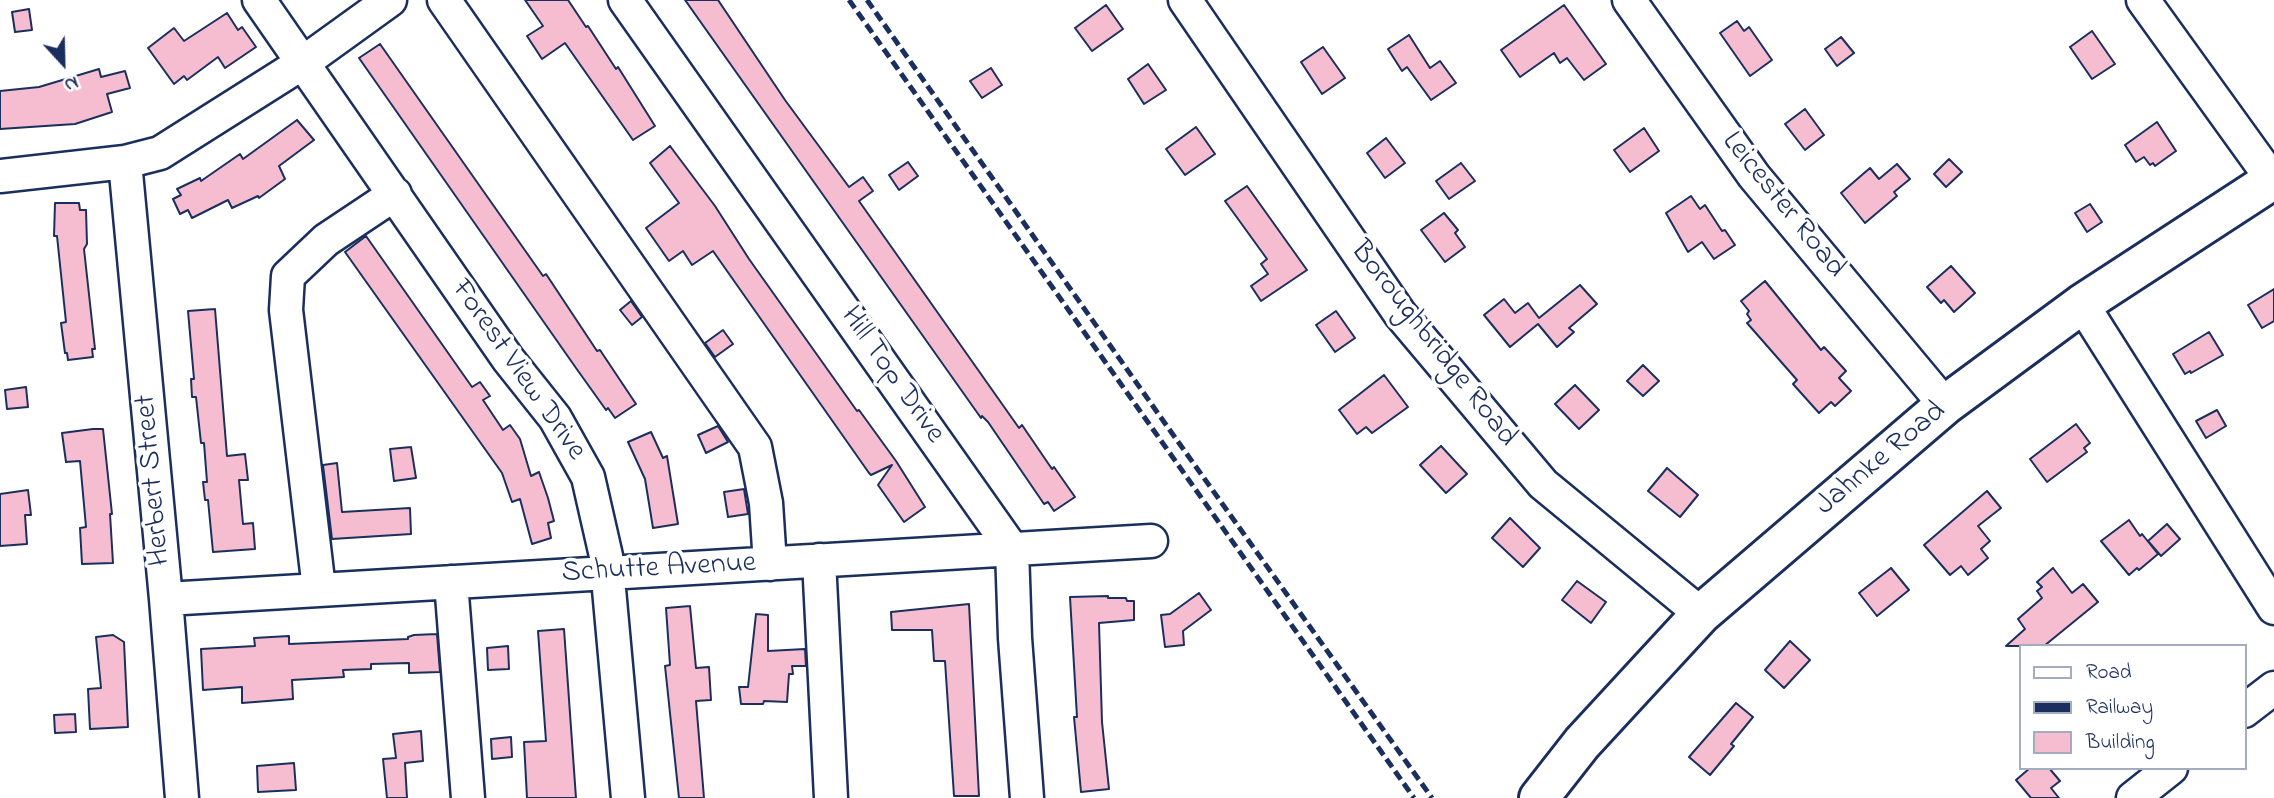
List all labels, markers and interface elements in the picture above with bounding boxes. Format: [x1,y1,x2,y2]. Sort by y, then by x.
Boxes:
north arrow [28,28,98,98]
text: N [60,68,82,98]
street label: Leicester Road [1712,126,1852,286]
street label: Boroughbridge Road [1340,235,1524,455]
street label: Forest View Drive [441,274,593,468]
street label: Hill Top Drive [831,301,951,451]
street label: Herbert Street [130,393,180,567]
street label: Jahnke Road [1809,395,1955,525]
street label: Schutte Avenue [561,547,757,593]
legend [2018,644,2246,770]
text: Road [2086,658,2132,688]
text: Railway [2086,693,2153,723]
text: Building [2086,728,2155,758]

